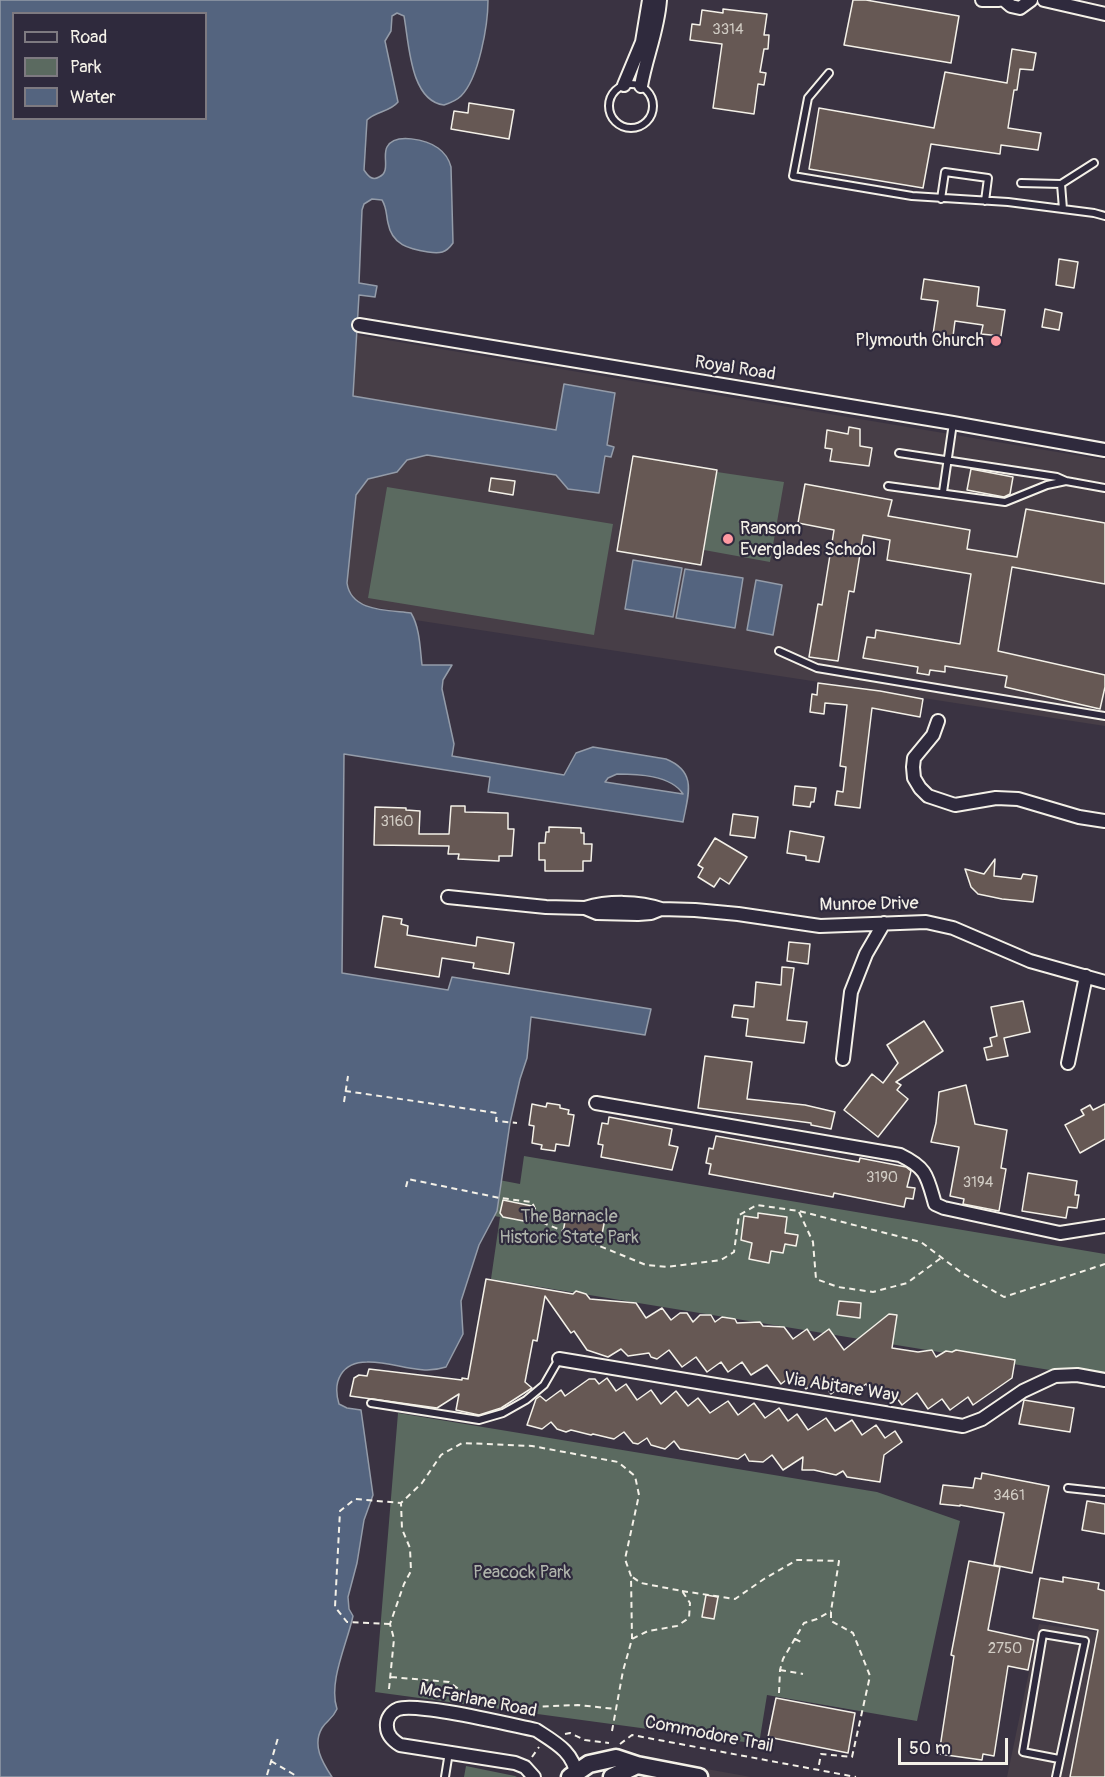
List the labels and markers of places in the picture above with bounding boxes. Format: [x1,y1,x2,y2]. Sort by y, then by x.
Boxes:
place label: Plymouth Church [855,330,984,352]
marker: Plymouth Church [989,334,1003,348]
place label: Ransom Everglades School [740,518,876,560]
marker: Ransom Everglades School [721,532,735,546]

